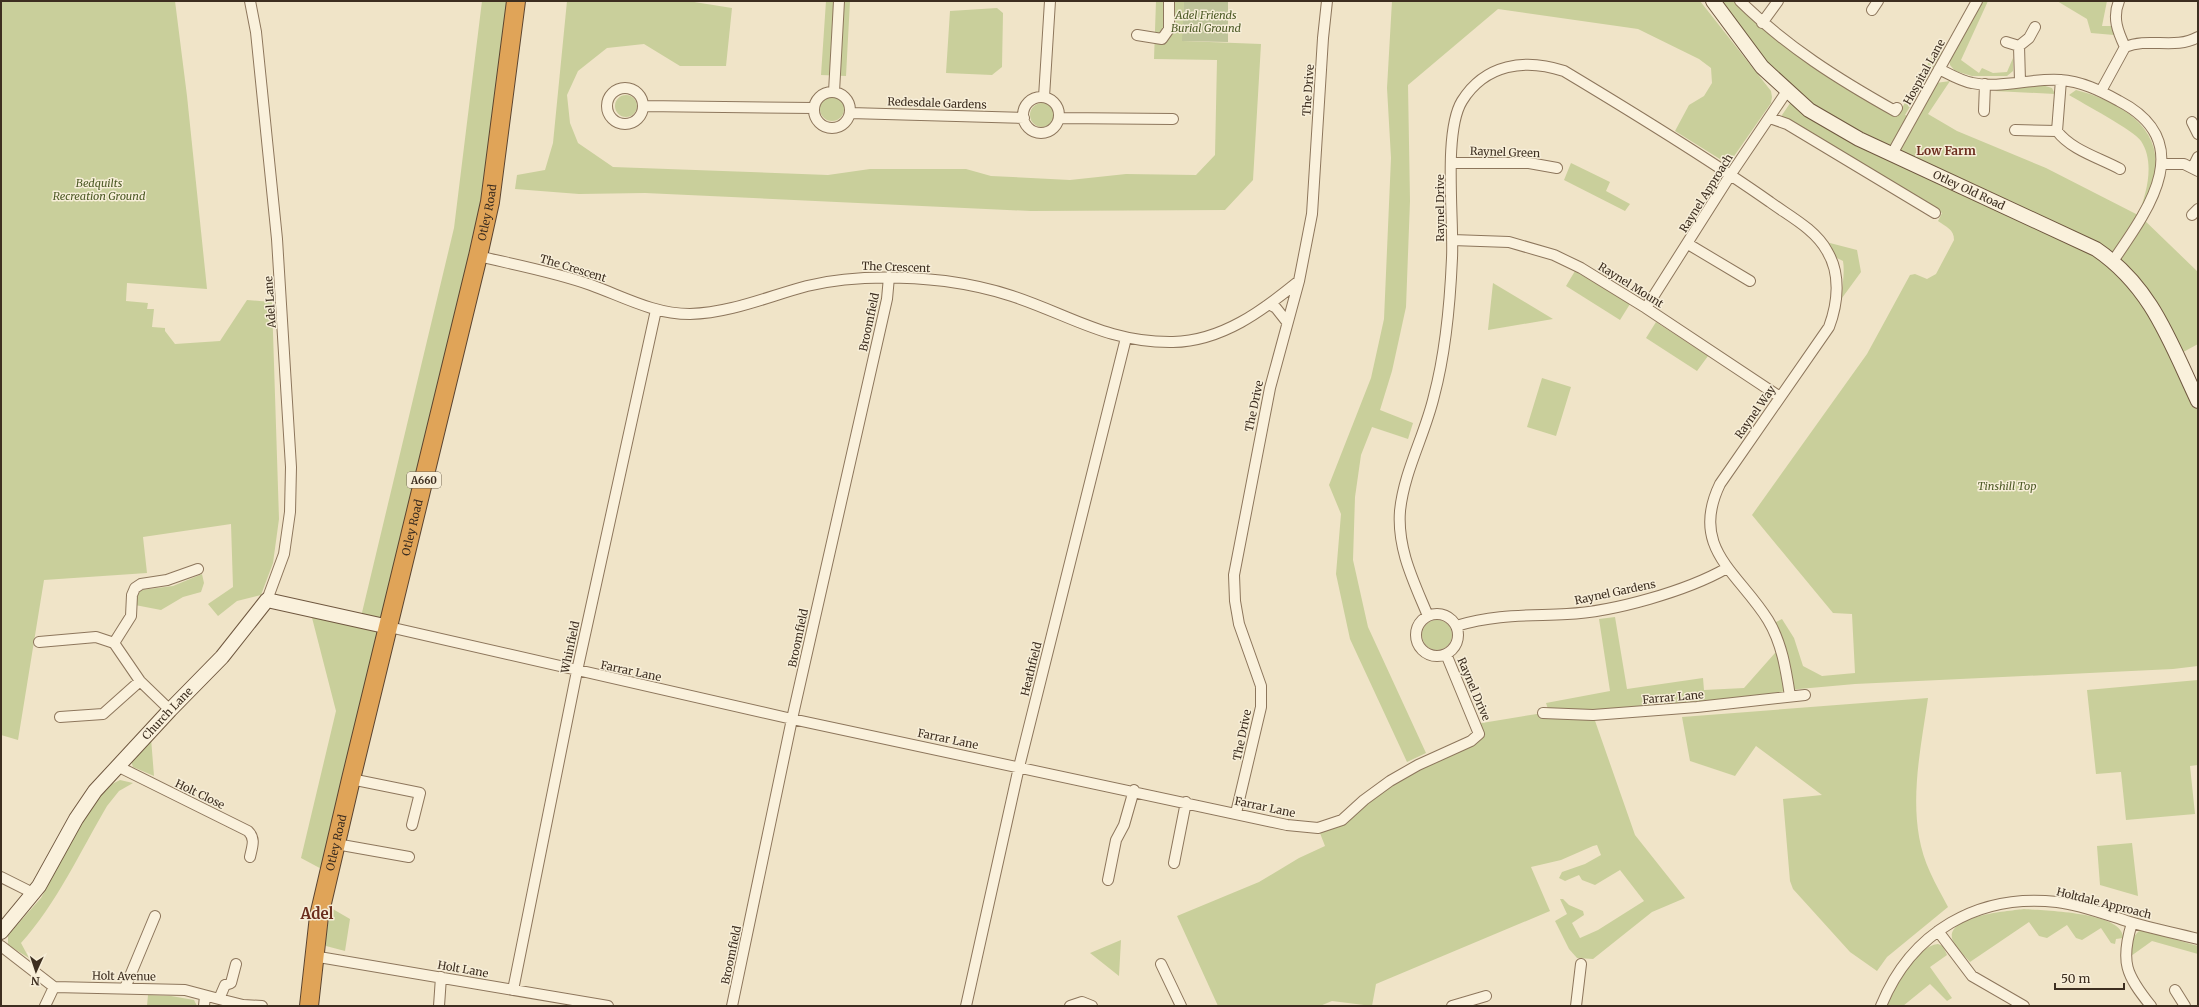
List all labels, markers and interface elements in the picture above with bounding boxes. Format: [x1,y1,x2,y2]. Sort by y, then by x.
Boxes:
park label: Adel Friends Burial Ground [1171,8,1242,35]
street label: Hospital Lane [1900,36,1948,107]
street label: The Drive [1299,63,1317,116]
street label: Redesdale Gardens [887,94,987,112]
district label: Low Farm [1916,143,1976,158]
street label: Raynel Green [1470,144,1541,160]
street label: Raynel Approach [1676,151,1736,235]
street label: Otley Old Road [1931,167,2008,213]
street label: Raynel Drive [1433,174,1447,242]
park label: Bedquilts Recreation Ground [53,176,146,203]
street label: Otley Road [475,183,499,242]
street label: The Crescent [538,251,609,285]
street label: The Crescent [861,259,931,275]
street label: Raynel Mount [1596,259,1667,311]
street label: Adel Lane [261,275,279,330]
street label: Broomfield [856,291,882,353]
street label: The Drive [1242,379,1266,433]
street label: Raynel Way [1732,382,1779,441]
road number: A660 [407,472,441,488]
park label: Tinshill Top [1977,479,2037,493]
street label: Otley Road [398,498,426,557]
street label: Raynel Gardens [1573,577,1657,607]
street label: Broomfield [785,607,811,669]
street label: Whinfield [557,619,582,675]
street label: Heathfield [1018,640,1045,697]
street label: Raynel Drive [1454,655,1494,723]
street label: Farrar Lane [599,658,663,684]
street label: Church Lane [139,684,196,743]
street label: Farrar Lane [1642,687,1705,707]
street label: The Drive [1230,708,1254,762]
street label: Farrar Lane [916,726,980,752]
street label: Holt Close [173,776,227,812]
street label: Farrar Lane [1233,794,1297,820]
street label: Otley Road [323,813,350,872]
street label: Holtdale Approach [2055,884,2154,922]
district label: Adel [300,904,334,923]
street label: Broomfield [718,924,744,986]
north arrow [16,951,56,991]
street label: Holt Lane [437,958,490,980]
scale bar [2055,965,2124,991]
street label: Holt Avenue [92,968,156,984]
text: 50 m [2061,971,2090,986]
text: N [30,974,40,988]

